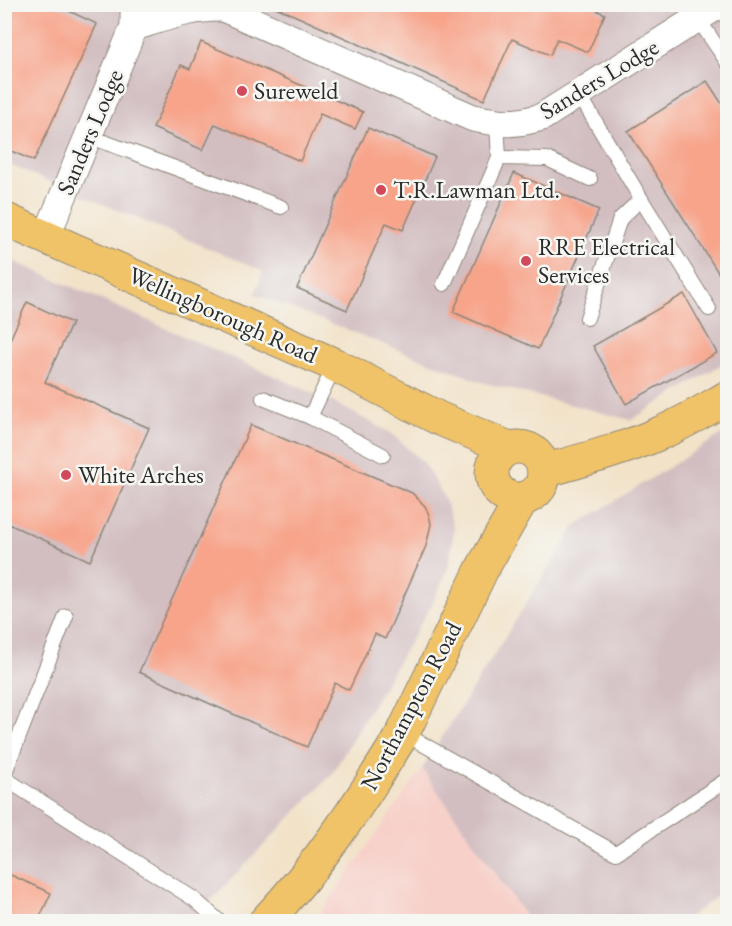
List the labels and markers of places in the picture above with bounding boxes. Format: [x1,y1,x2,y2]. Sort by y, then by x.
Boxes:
place label: Sureweld [254,75,339,106]
marker: Sureweld [235,84,249,98]
place label: T.R.Lawman Ltd. [393,174,560,205]
marker: T.R.Lawman Ltd. [374,183,388,197]
place label: RRE Electrical Services [538,231,675,290]
marker: RRE Electrical Services [519,254,533,268]
place label: White Arches [78,459,204,490]
marker: White Arches [59,468,73,482]

